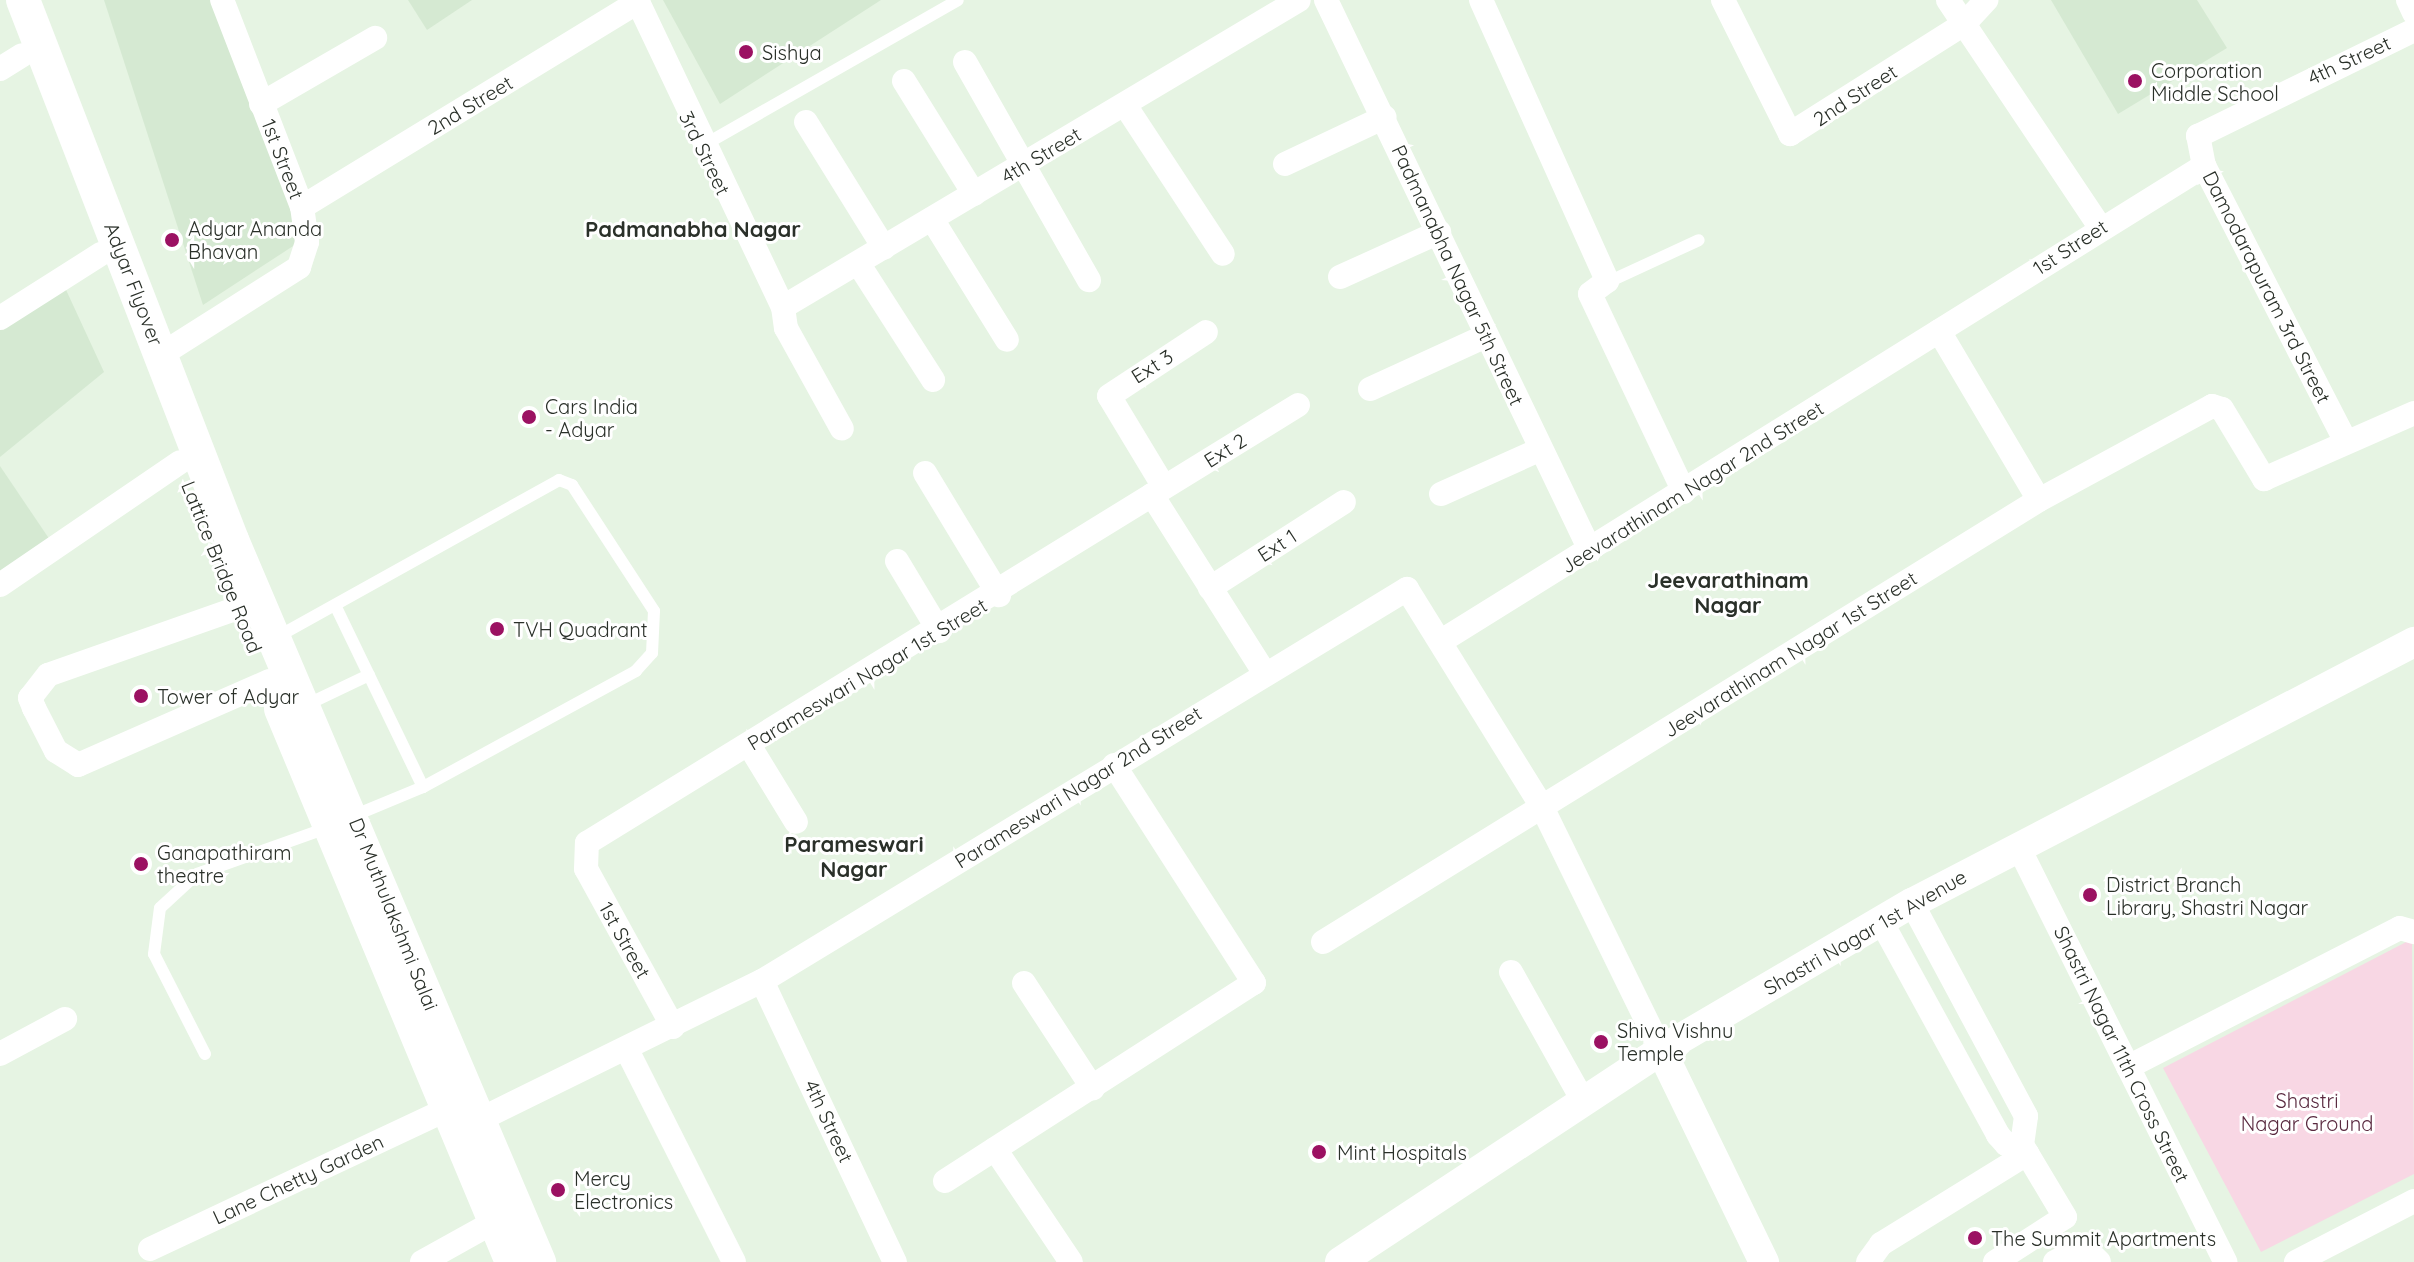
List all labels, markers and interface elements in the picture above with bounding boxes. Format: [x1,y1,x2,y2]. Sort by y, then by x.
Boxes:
street label: 4th Street [2304,30,2394,90]
place label: Sishya [762,40,822,64]
marker: Sishya [737,43,755,61]
place label: Corporation Middle School [2151,58,2279,105]
street label: 2nd Street [1809,59,1901,131]
street label: 2nd Street [423,70,517,140]
marker: Corporation Middle School [2126,72,2144,90]
street label: 3rd Street [674,107,736,199]
street label: 1st Street [257,116,309,202]
street label: 4th Street [997,122,1085,188]
street label: Padmanabha Nagar 5th Street [1387,141,1529,409]
street label: Damodarapuram 3rd Street [2198,167,2336,407]
street label: 1st Street [2028,214,2112,280]
place label: Adyar Ananda Bhavan [188,216,322,263]
district label: Padmanabha Nagar [585,217,801,243]
street label: Adyar Flyover [99,219,169,349]
marker: Adyar Ananda Bhavan [163,231,181,249]
street label: Ext 3 [1127,344,1177,388]
place label: Cars India - Adyar [545,394,638,441]
street label: Jeevarathinam Nagar 2nd Street [1556,396,1828,578]
marker: Cars India - Adyar [520,408,538,426]
street label: Ext 2 [1199,428,1251,472]
street label: Lattice Bridge Road [177,478,267,656]
street label: Ext 1 [1253,524,1301,566]
street label: Jeevarathinam Nagar 1st Street [1659,566,1921,742]
district label: Jeevarathinam Nagar [1647,567,1809,618]
street label: Parameswari Nagar 1st Street [743,593,991,755]
place label: TVH Quadrant [513,617,647,641]
marker: TVH Quadrant [488,620,506,638]
place label: Tower of Adyar [157,684,299,708]
marker: Tower of Adyar [132,687,150,705]
street label: Parameswari Nagar 2nd Street [950,701,1206,873]
street label: Dr Muthulakshmi Salai [344,814,444,1014]
district label: Parameswari Nagar [784,831,924,882]
place label: Ganapathiram theatre [157,840,291,887]
marker: Ganapathiram theatre [132,855,150,873]
street label: Shastri Nagar 1st Avenue [1759,864,1971,1000]
place label: District Branch Library, Shastri Nagar [2106,872,2308,919]
marker: District Branch Library, Shastri Nagar [2081,886,2099,904]
street label: 1st Street [594,898,656,982]
street label: Shastri Nagar 11th Cross Street [2049,922,2195,1186]
place label: Shiva Vishnu Temple [1617,1018,1733,1065]
marker: Shiva Vishnu Temple [1592,1033,1610,1051]
street label: 4th Street [799,1076,859,1166]
park label: Shastri Nagar Ground [2241,1088,2373,1135]
street label: Lane Chetty Garden [209,1129,387,1229]
place label: Mint Hospitals [1337,1140,1467,1164]
marker: Mint Hospitals [1308,1141,1330,1163]
place label: Mercy Electronics [574,1166,673,1213]
marker: Mercy Electronics [549,1181,567,1199]
place label: The Summit Apartments [1991,1226,2216,1250]
marker: The Summit Apartments [1966,1229,1984,1247]

